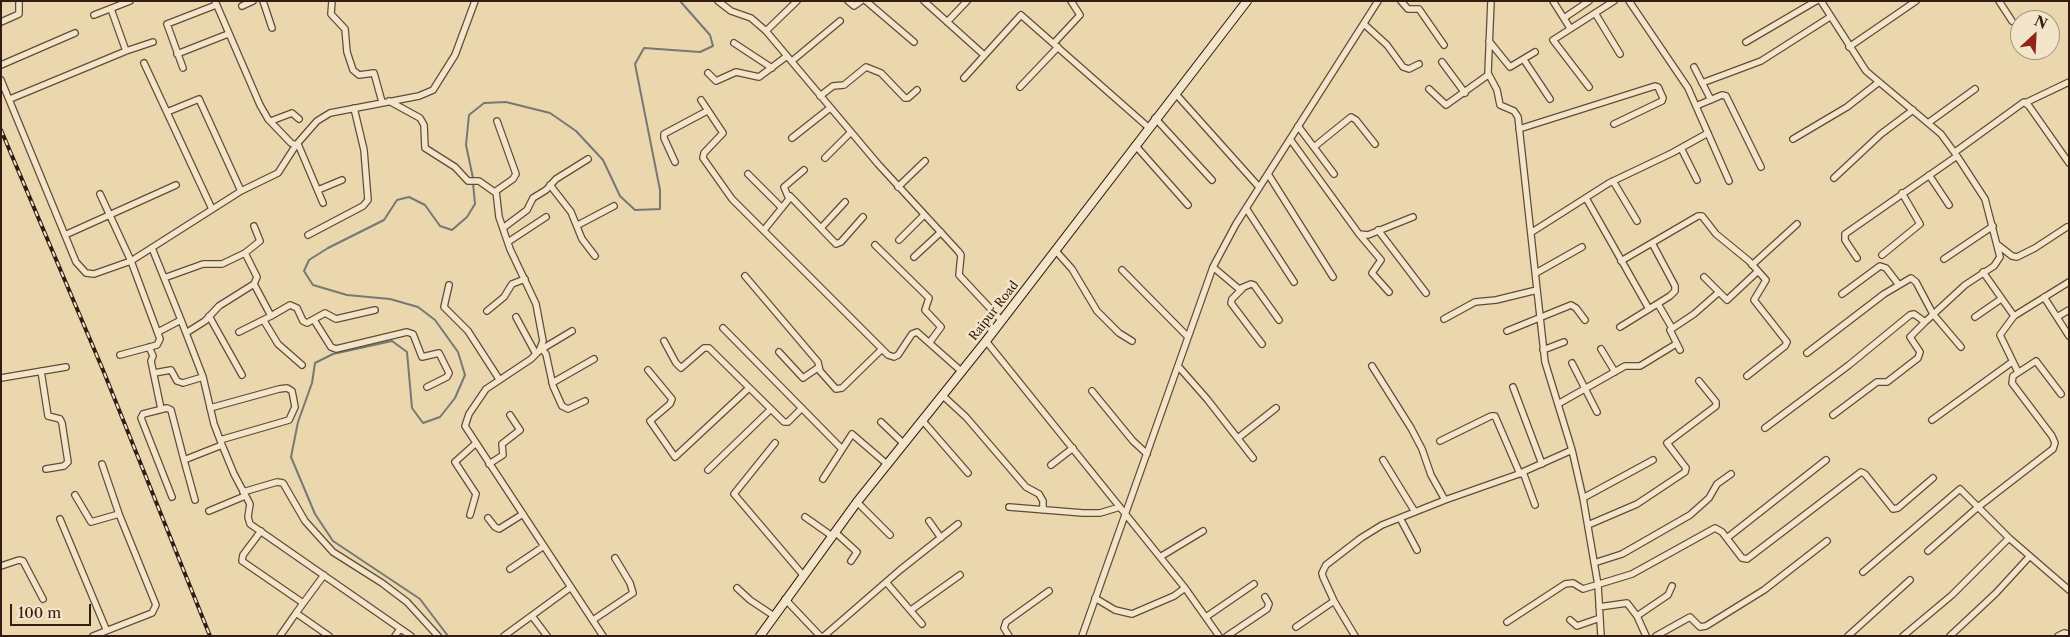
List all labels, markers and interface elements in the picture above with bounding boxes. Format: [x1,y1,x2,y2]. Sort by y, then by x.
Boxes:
north arrow [2010,10,2060,60]
text: N [2032,12,2050,33]
street label: Raipur Road [966,278,1022,344]
scale bar [12,594,94,626]
text: 100 m [18,603,61,622]

